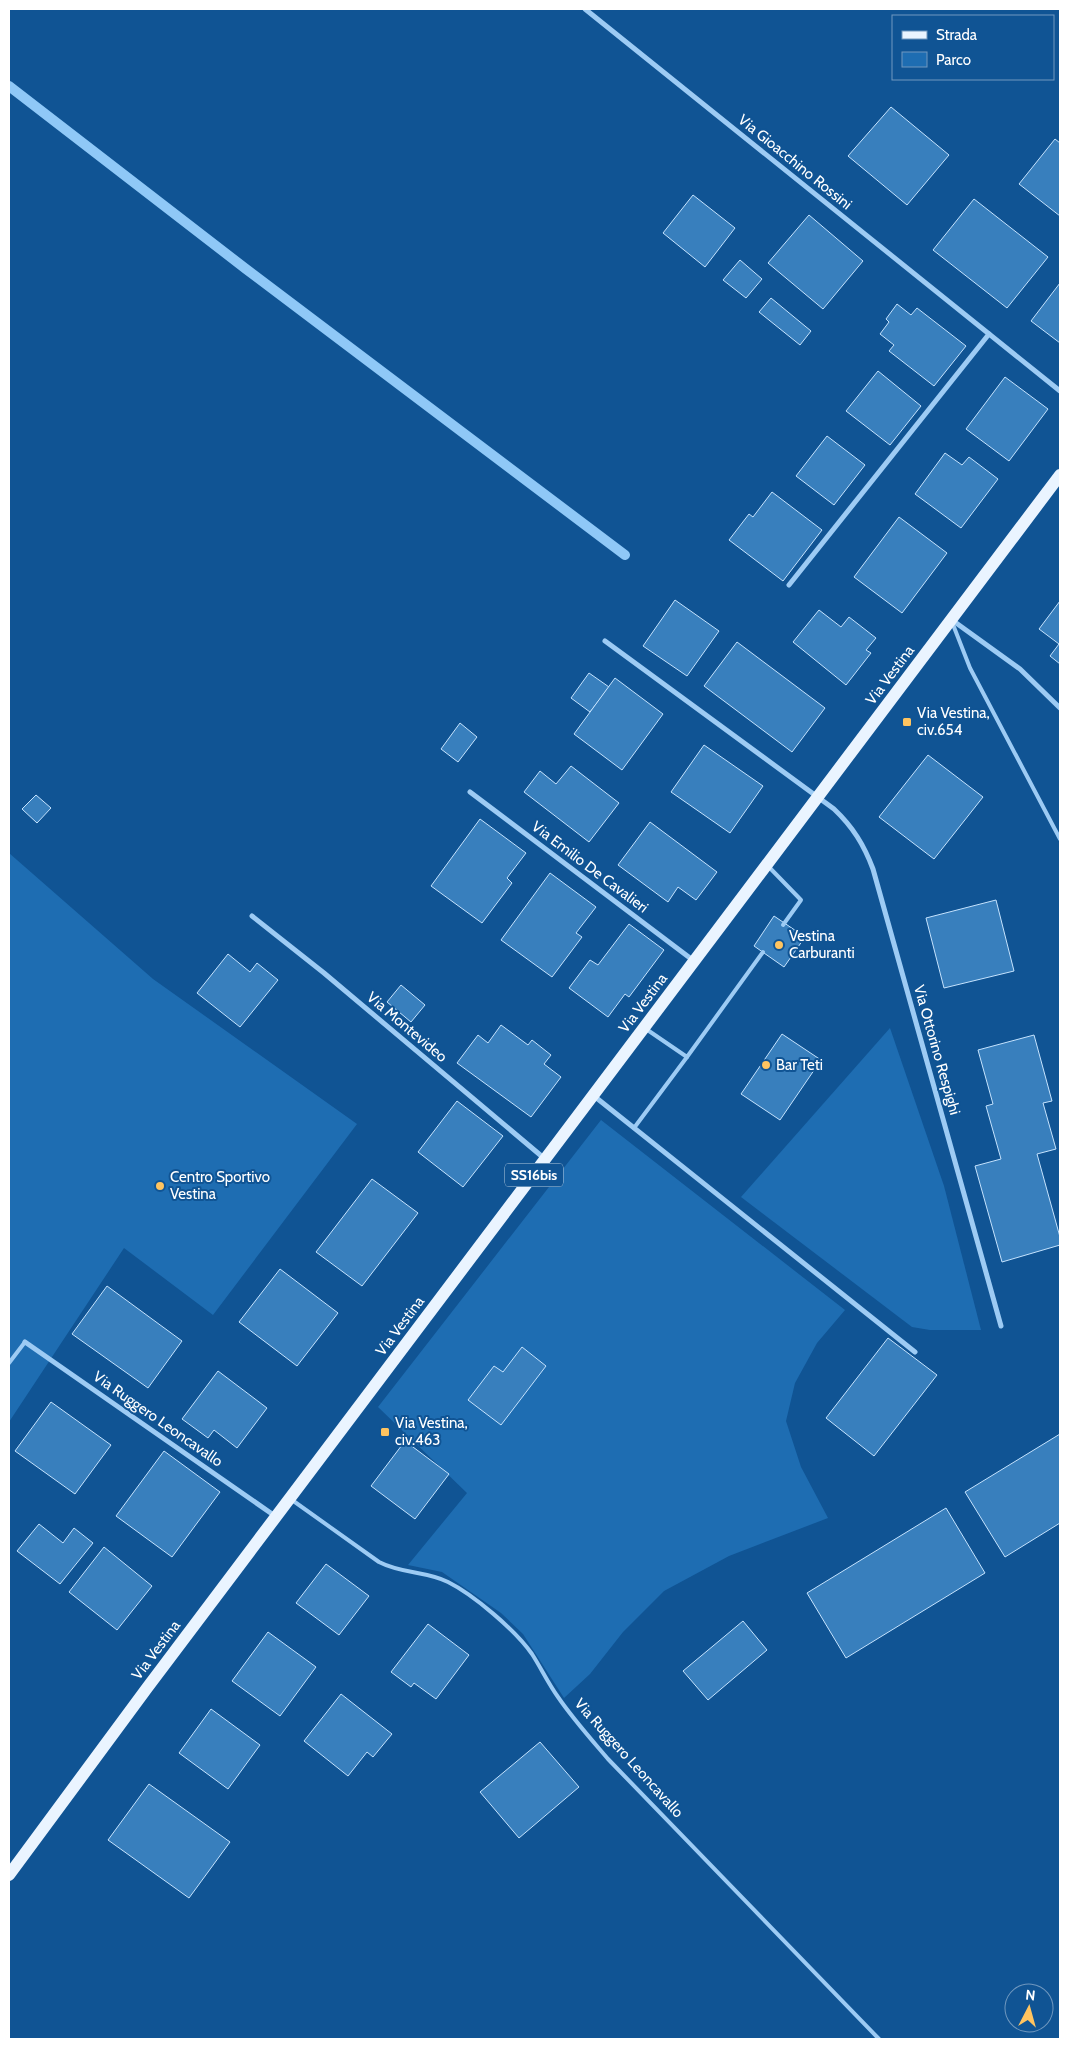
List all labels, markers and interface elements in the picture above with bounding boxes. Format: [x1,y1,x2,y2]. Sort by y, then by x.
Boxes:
legend [892,15,1054,80]
text: Strada [936,26,978,44]
text: Parco [936,51,971,69]
street label: Via Gioacchino Rossini [734,111,856,213]
street label: Via Vestina [862,641,919,708]
place label: Via Vestina, civ.654 [917,704,990,739]
marker: Via Vestina, civ.654 [901,716,913,728]
street label: Via Emilio De Cavalieri [528,817,652,917]
place label: Vestina Carburanti [789,927,855,962]
marker: Vestina Carburanti [773,939,785,951]
street label: Via Vestina [615,969,672,1036]
street label: Via Ottorino Respighi [910,983,964,1117]
street label: Via Montevideo [363,988,451,1066]
place label: Bar Teti [776,1056,823,1074]
marker: Bar Teti [760,1059,772,1071]
road number: SS16bis [505,1164,563,1186]
place label: Centro Sportivo Vestina [170,1168,270,1203]
marker: Centro Sportivo Vestina [154,1180,166,1192]
street label: Via Vestina [372,1292,429,1359]
street label: Via Ruggero Leoncavallo [90,1367,226,1471]
place label: Via Vestina, civ.463 [395,1414,468,1449]
marker: Via Vestina, civ.463 [379,1426,391,1438]
street label: Via Vestina [128,1616,185,1683]
street label: Via Ruggero Leoncavallo [571,1695,687,1821]
north arrow [1004,1983,1054,2033]
text: N [1024,1986,1036,2005]

